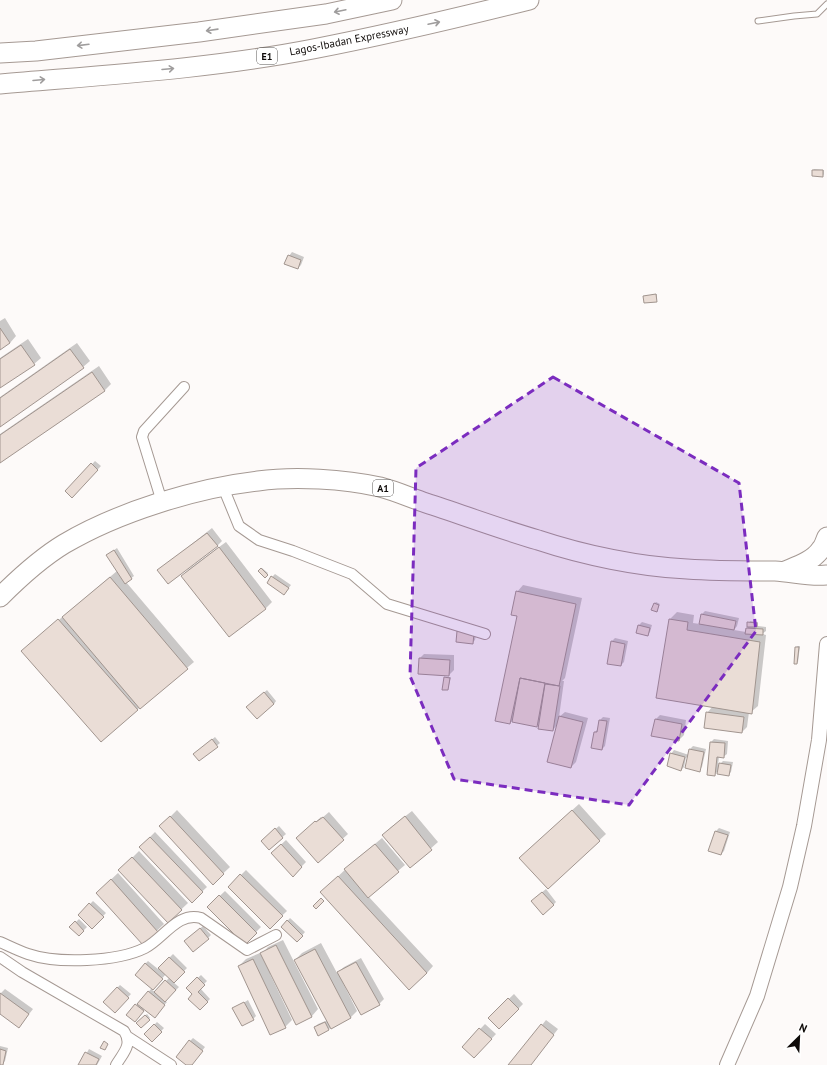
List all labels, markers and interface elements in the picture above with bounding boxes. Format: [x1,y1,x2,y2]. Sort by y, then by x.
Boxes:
one-way arrow [334,7,347,15]
one-way arrow [427,19,440,27]
street label: Lagos-Ibadan Expressway [288,21,411,58]
one-way arrow [206,26,219,34]
one-way arrow [77,42,90,49]
road number: E1 [257,48,277,64]
one-way arrow [161,66,174,73]
one-way arrow [32,77,45,84]
road number: A1 [373,480,393,496]
north arrow [779,1017,819,1057]
text: N [797,1020,809,1036]

